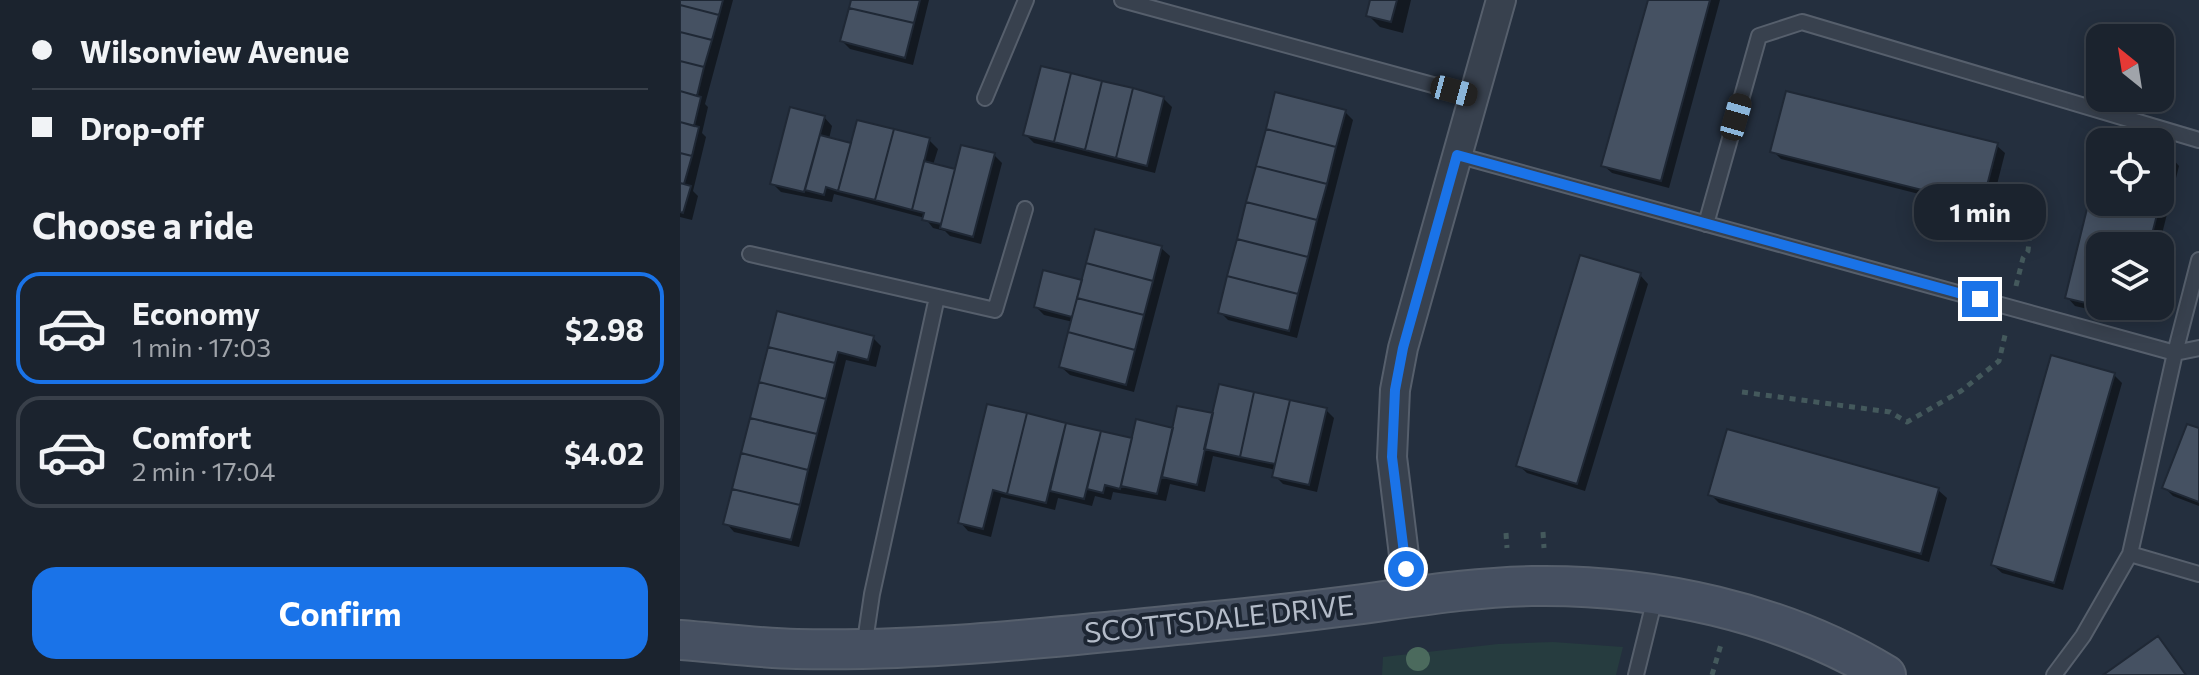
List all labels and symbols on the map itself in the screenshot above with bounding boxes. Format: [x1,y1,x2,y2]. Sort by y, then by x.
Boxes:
north arrow [2086,24,2174,112]
car [1428,73,1480,109]
car [1718,91,1754,143]
callout: 1 min [1914,183,2046,239]
route end [1962,281,1998,317]
route start [1388,551,1424,587]
street label: SCOTTSDALE DRIVE [1083,587,1355,649]

